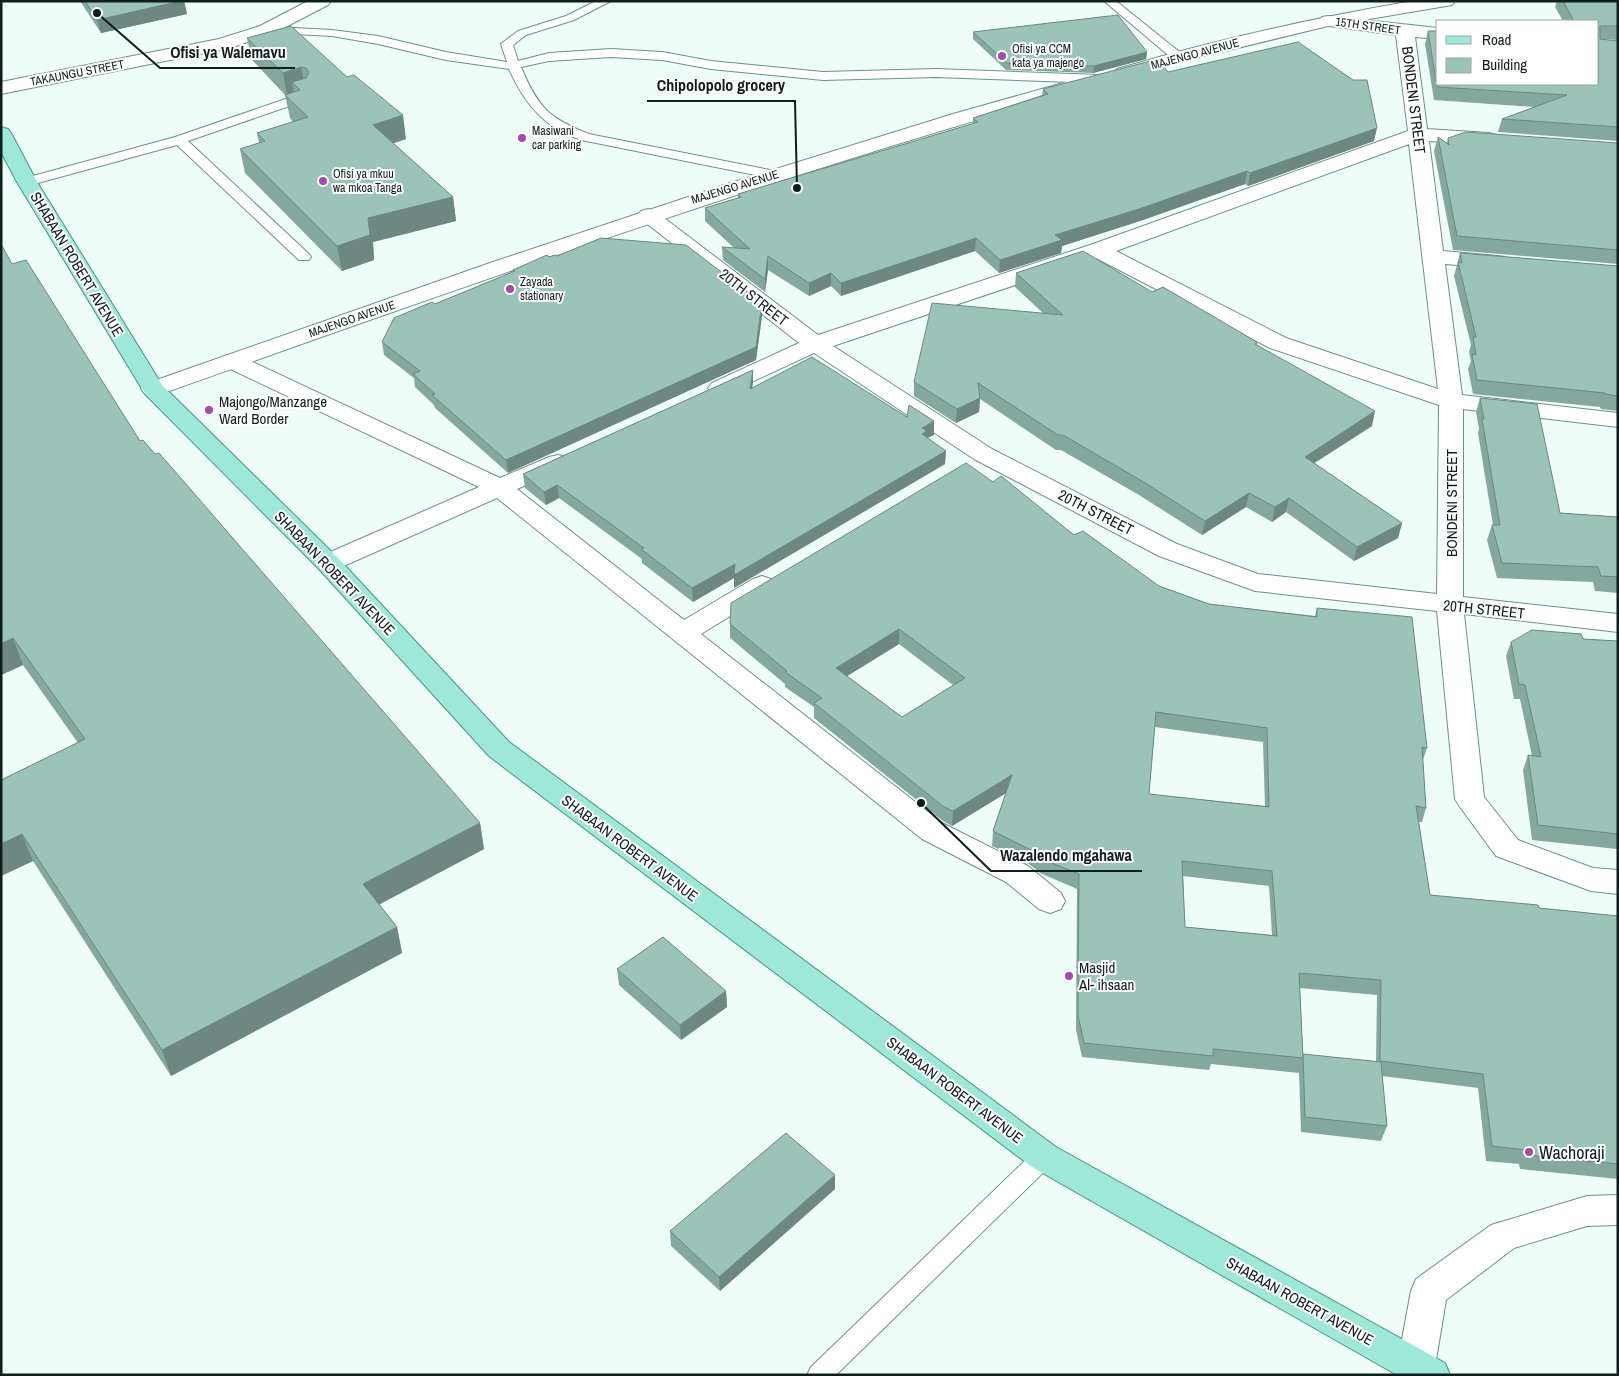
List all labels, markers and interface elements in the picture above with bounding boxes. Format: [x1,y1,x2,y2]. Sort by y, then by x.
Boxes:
street label: 15TH STREET [1334,14,1402,38]
legend [1436,20,1599,85]
text: Road [1482,29,1511,50]
street label: MAJENGO AVENUE [1149,35,1241,73]
callout: Ofisi ya Walemavu [160,37,295,68]
text: Ofisi ya Walemavu [170,41,286,63]
place label: Ofisi ya CCM kata ya majengo [1012,41,1084,71]
street label: BONDENI STREET [1397,45,1431,155]
marker: Ofisi ya CCM kata ya majengo [996,50,1008,62]
text: Building [1482,54,1527,75]
street label: TAKAUNGU STREET [29,56,125,90]
callout: Chipolopolo grocery [647,70,795,101]
text: Chipolopolo grocery [657,74,786,96]
place label: Masiwani car parking [532,123,582,153]
marker: Masiwani car parking [516,132,528,144]
place label: Ofisi ya mkuu wa mkoa Tanga [333,166,402,196]
street label: MAJENGO AVENUE [689,166,781,208]
marker: Ofisi ya mkuu wa mkoa Tanga [317,175,329,187]
street label: SHABAAN ROBERT AVENUE [25,188,129,340]
street label: 20TH STREET [715,263,793,331]
place label: Zayada stationary [520,274,563,304]
marker: Zayada stationary [504,283,516,295]
street label: MAJENGO AVENUE [307,297,397,341]
place label: Majongo/Manzange Ward Border [219,391,327,429]
marker: Majongo/Manzange Ward Border [203,404,215,416]
street label: BONDENI STREET [1441,449,1462,557]
street label: 20TH STREET [1055,484,1138,540]
street label: SHABAAN ROBERT AVENUE [270,506,400,640]
street label: 20TH STREET [1442,594,1526,624]
street label: SHABAAN ROBERT AVENUE [558,790,702,906]
callout: Wazalendo mgahawa [991,840,1142,871]
text: Wazalendo mgahawa [1000,844,1132,866]
place label: Masjid Al- ihsaan [1078,957,1134,995]
marker: Masjid Al- ihsaan [1063,970,1075,982]
street label: SHABAAN ROBERT AVENUE [883,1032,1027,1148]
place label: Wachoraji [1539,1140,1605,1165]
marker: Wachoraji [1523,1146,1535,1158]
street label: SHABAAN ROBERT AVENUE [1223,1252,1377,1350]

